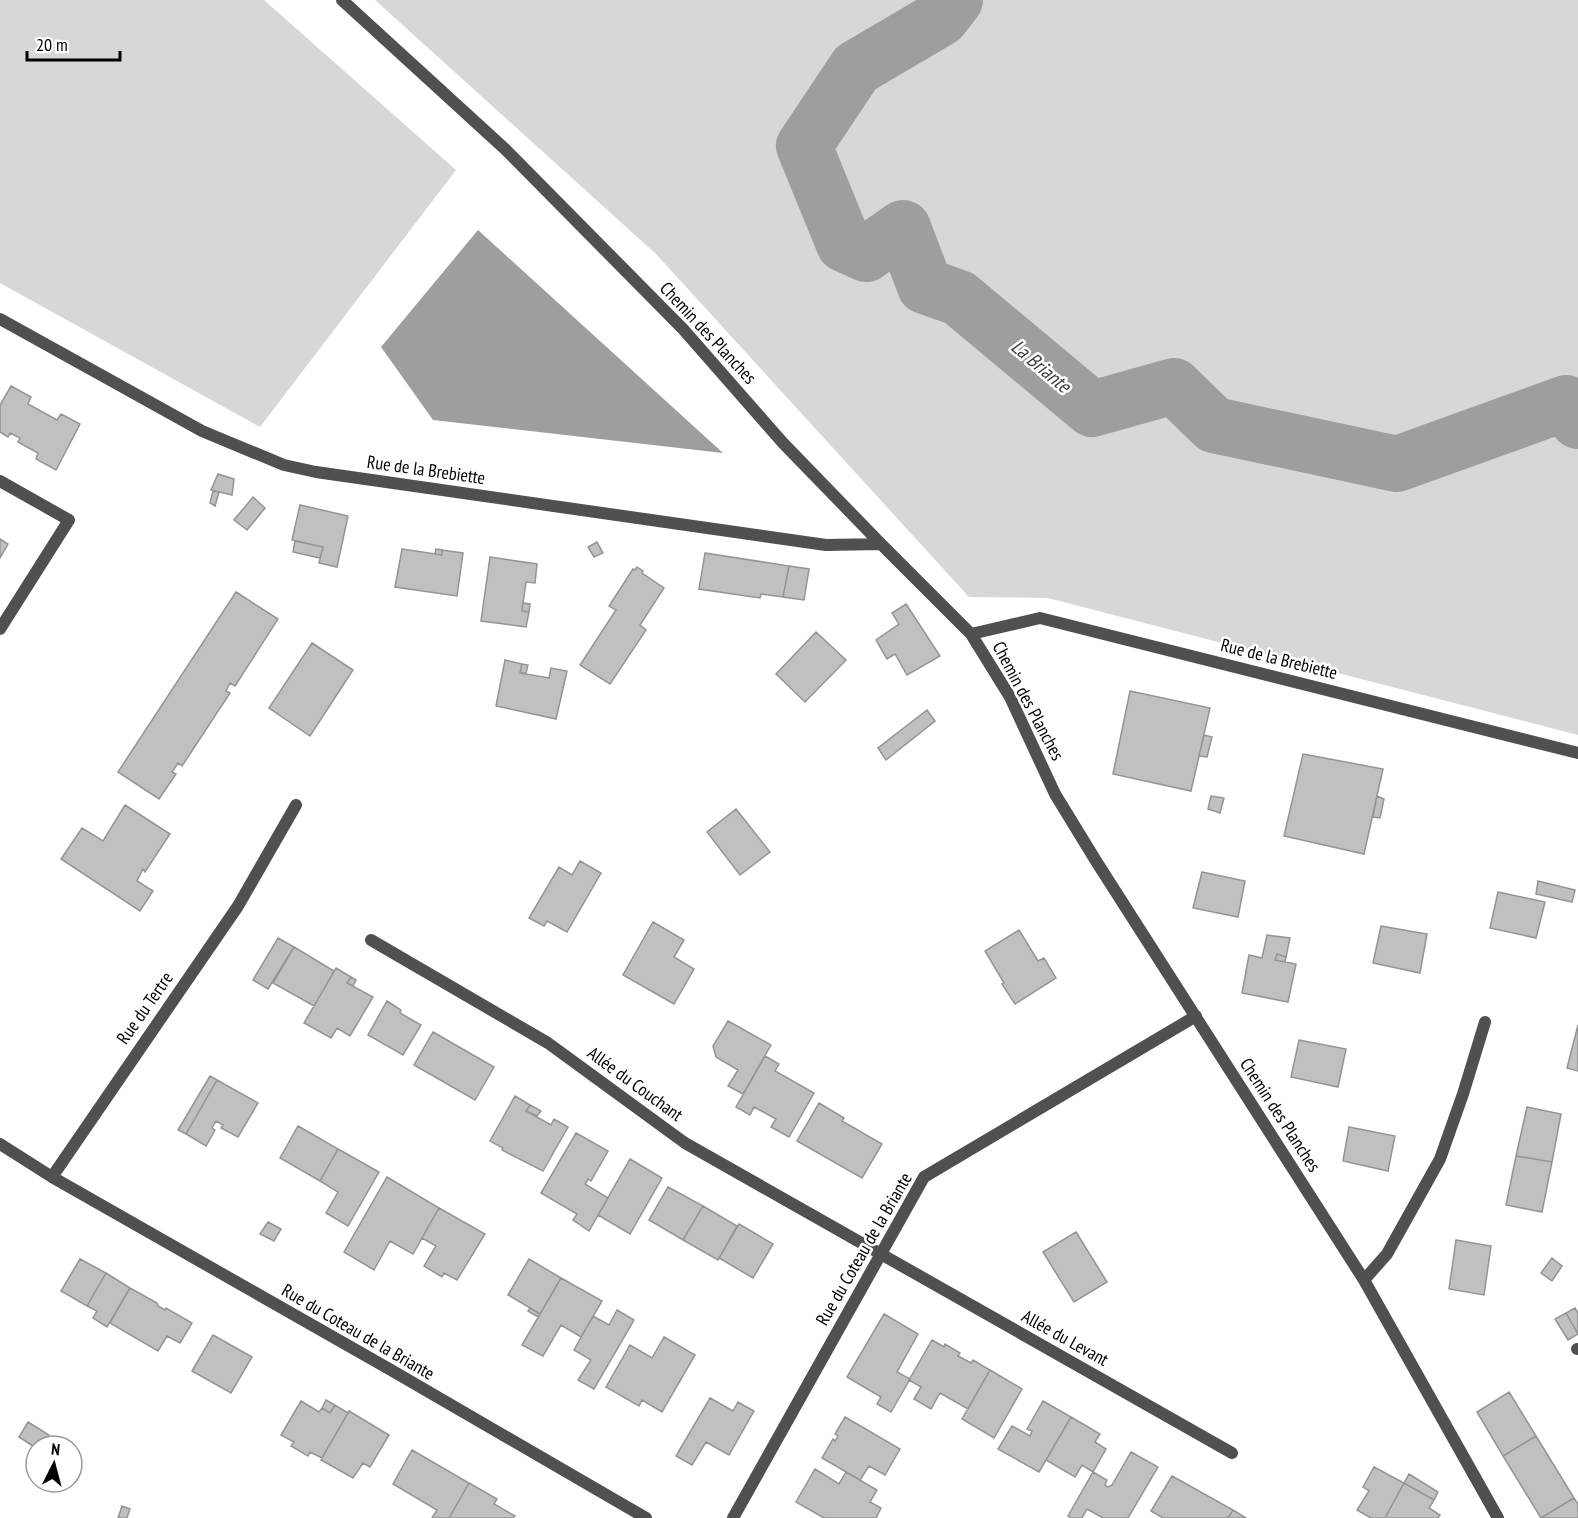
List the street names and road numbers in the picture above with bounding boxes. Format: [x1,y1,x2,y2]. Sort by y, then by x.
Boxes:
street label: Chemin des Planches [655,277,762,389]
street label: Rue de la Brebiette [365,450,487,489]
street label: Rue de la Brebiette [1219,633,1340,684]
street label: Chemin des Planches [987,637,1069,764]
street label: Rue du Tertre [111,967,178,1048]
street label: Allée du Couchant [583,1041,688,1126]
street label: Chemin des Planches [1235,1053,1326,1176]
street label: Rue du Coteau de la Briante [810,1168,917,1329]
street label: Rue du Coteau de la Briante [278,1278,439,1385]
street label: Allée du Levant [1018,1304,1113,1371]

